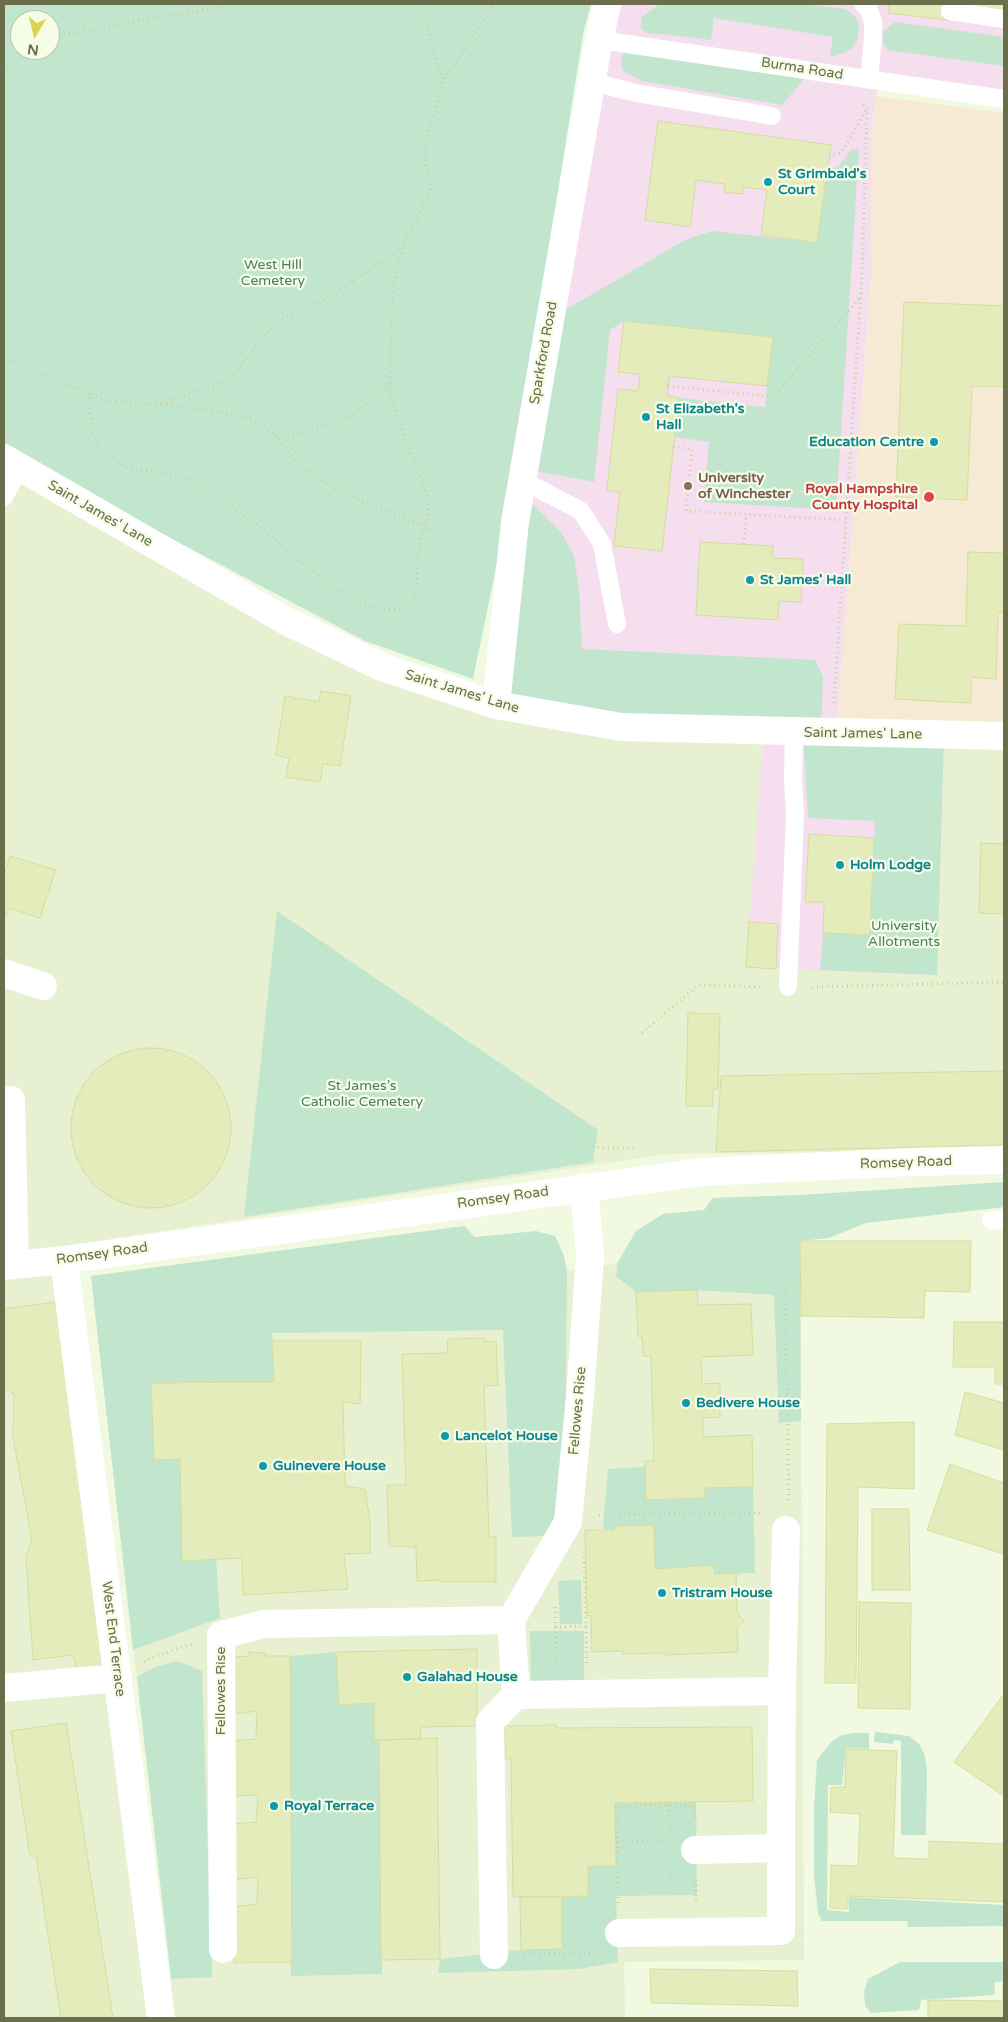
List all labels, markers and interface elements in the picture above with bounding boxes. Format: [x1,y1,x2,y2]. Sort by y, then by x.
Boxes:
north arrow [10,10,60,60]
text: N [26,40,40,59]
street label: Burma Road [760,54,844,84]
place label: St Grimbald's Court [778,166,866,198]
marker: St Grimbald's Court [762,176,774,188]
park label: West Hill Cemetery [241,257,305,290]
street label: Sparkford Road [527,300,561,406]
place label: St Elizabeth's Hall [656,401,745,434]
marker: St Elizabeth's Hall [640,411,652,423]
place label: Education Centre [809,434,924,450]
marker: Education Centre [928,436,940,448]
place label: University of Winchester [698,470,791,502]
street label: Saint James' Lane [45,477,155,551]
marker: University of Winchester [682,480,694,492]
place label: Royal Hampshire County Hospital [805,481,918,514]
marker: Royal Hampshire County Hospital [922,490,936,504]
place label: St James' Hall [760,572,851,588]
marker: St James' Hall [744,574,756,586]
street label: Saint James' Lane [403,667,521,717]
street label: Saint James' Lane [804,725,922,743]
place label: Holm Lodge [850,857,931,873]
marker: Holm Lodge [834,859,846,871]
park label: University Allotments [868,918,940,950]
park label: St James’s Catholic Cemetery [301,1078,423,1110]
street label: Romsey Road [860,1153,952,1173]
street label: Romsey Road [456,1183,550,1213]
street label: Romsey Road [55,1239,149,1269]
street label: Fellowes Rise [566,1366,590,1456]
place label: Bedivere House [696,1395,800,1411]
marker: Bedivere House [680,1397,692,1409]
place label: Lancelot House [455,1428,558,1444]
marker: Lancelot House [439,1430,451,1442]
place label: Guinevere House [273,1458,386,1474]
marker: Guinevere House [257,1460,269,1472]
street label: West End Terrace [98,1580,128,1698]
place label: Tristram House [672,1585,772,1601]
marker: Tristram House [656,1587,668,1599]
street label: Fellowes Rise [213,1647,229,1735]
place label: Galahad House [417,1669,518,1685]
marker: Galahad House [401,1671,413,1683]
place label: Royal Terrace [284,1798,374,1814]
marker: Royal Terrace [268,1800,280,1812]

